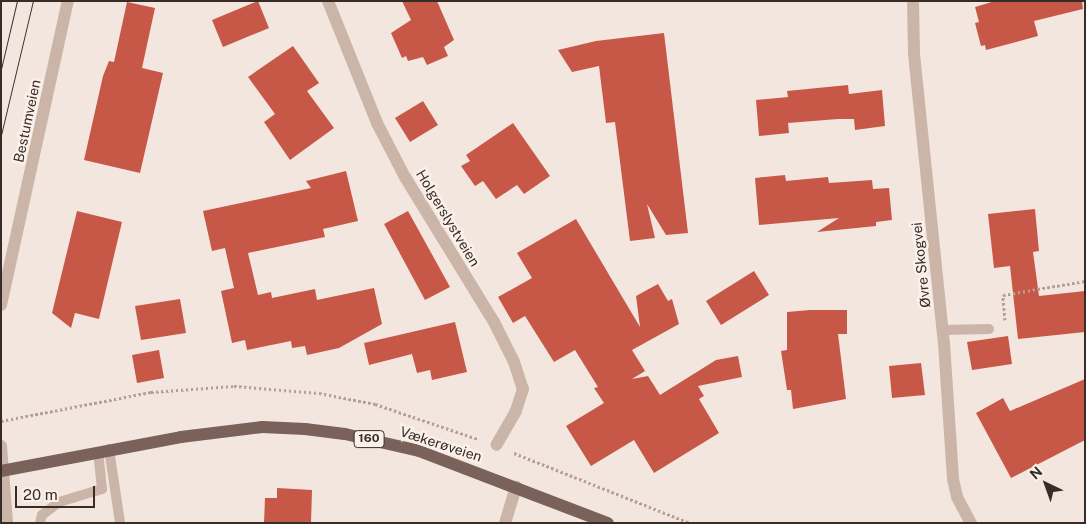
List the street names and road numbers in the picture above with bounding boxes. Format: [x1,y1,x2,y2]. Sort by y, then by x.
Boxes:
street label: Bestumveien [10,78,44,164]
street label: Holgerslystveien [413,167,483,269]
street label: Øvre Skogvei [908,221,934,309]
street label: Vækerøveien [398,423,484,465]
road number: 160 [353,429,385,448]

